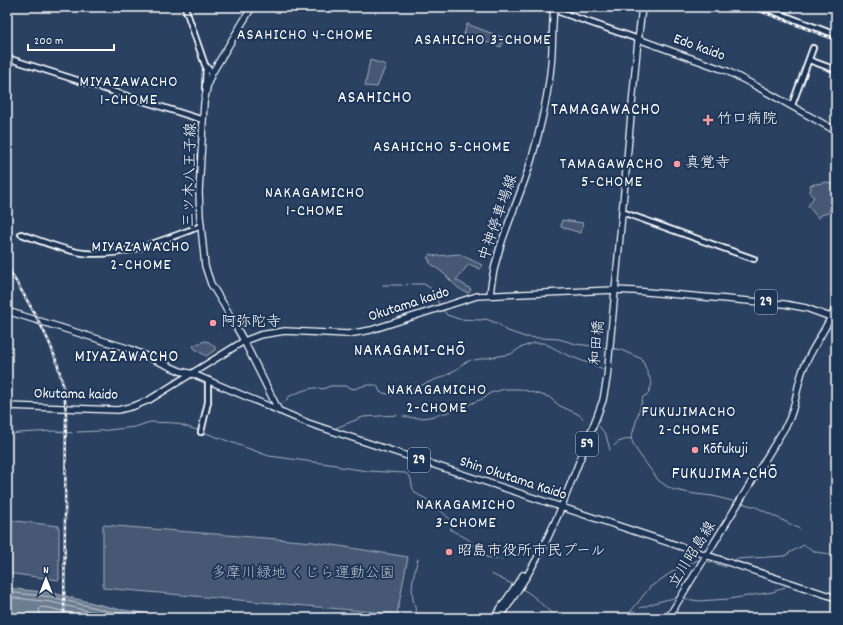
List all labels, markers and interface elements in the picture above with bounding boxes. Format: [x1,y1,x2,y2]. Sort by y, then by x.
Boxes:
district label: ASAHICHO 4-CHOME [237,24,373,47]
scale bar [28,26,114,52]
street label: Edo kaido [670,28,728,68]
district label: ASAHICHO 3-CHOME [414,29,552,52]
text: 200 m [34,33,63,50]
district label: MIYAZAWACHO 1-CHOME [80,71,178,112]
district label: ASAHICHO [338,87,412,111]
district label: TAMAGAWACHO [551,99,661,123]
place label: 竹口病院 [717,109,777,131]
marker: 竹口病院 [702,114,714,126]
street label: 三ツ木八王子線 [179,122,203,228]
district label: ASAHICHO 5-CHOME [373,136,511,159]
district label: TAMAGAWACHO 5-CHOME [560,153,664,194]
place label: 真覚寺 [685,153,730,175]
marker: 真覚寺 [672,159,682,169]
street label: 中神停車場線 [474,172,524,264]
district label: NAKAGAMICHO 1-CHOME [265,182,365,223]
district label: MIYAZAWACHO 2-CHOME [92,236,190,277]
street label: Okutama kaido [366,281,453,328]
road number: 29 [755,290,777,314]
place label: 阿弥陀寺 [221,312,281,334]
marker: 阿弥陀寺 [208,318,218,328]
street label: 和田橋 [585,320,611,366]
district label: NAKAGAMI-CHŌ [354,340,466,364]
district label: MIYAZAWACHO [75,346,179,370]
district label: NAKAGAMICHO 2-CHOME [387,379,487,420]
street label: Okutama kaido [34,383,119,407]
district label: FUKUJIMACHO 2-CHOME [641,401,737,442]
road number: 59 [576,432,598,456]
place label: Kōfukuji [703,439,748,461]
marker: Kōfukuji [690,445,700,455]
road number: 29 [408,448,430,472]
street label: Shin Okutama Kaido [457,451,570,507]
district label: FUKUJIMA-CHŌ [672,463,778,487]
district label: NAKAGAMICHO 3-CHOME [416,494,516,535]
street label: 立川昭島線 [664,517,722,593]
place label: 昭島市役所市民プール [457,541,605,563]
marker: 昭島市役所市民プール [444,547,454,557]
north arrow [26,559,66,599]
text: N [43,563,49,579]
park label: 多摩川緑地 くじら運動公園 [211,563,395,585]

